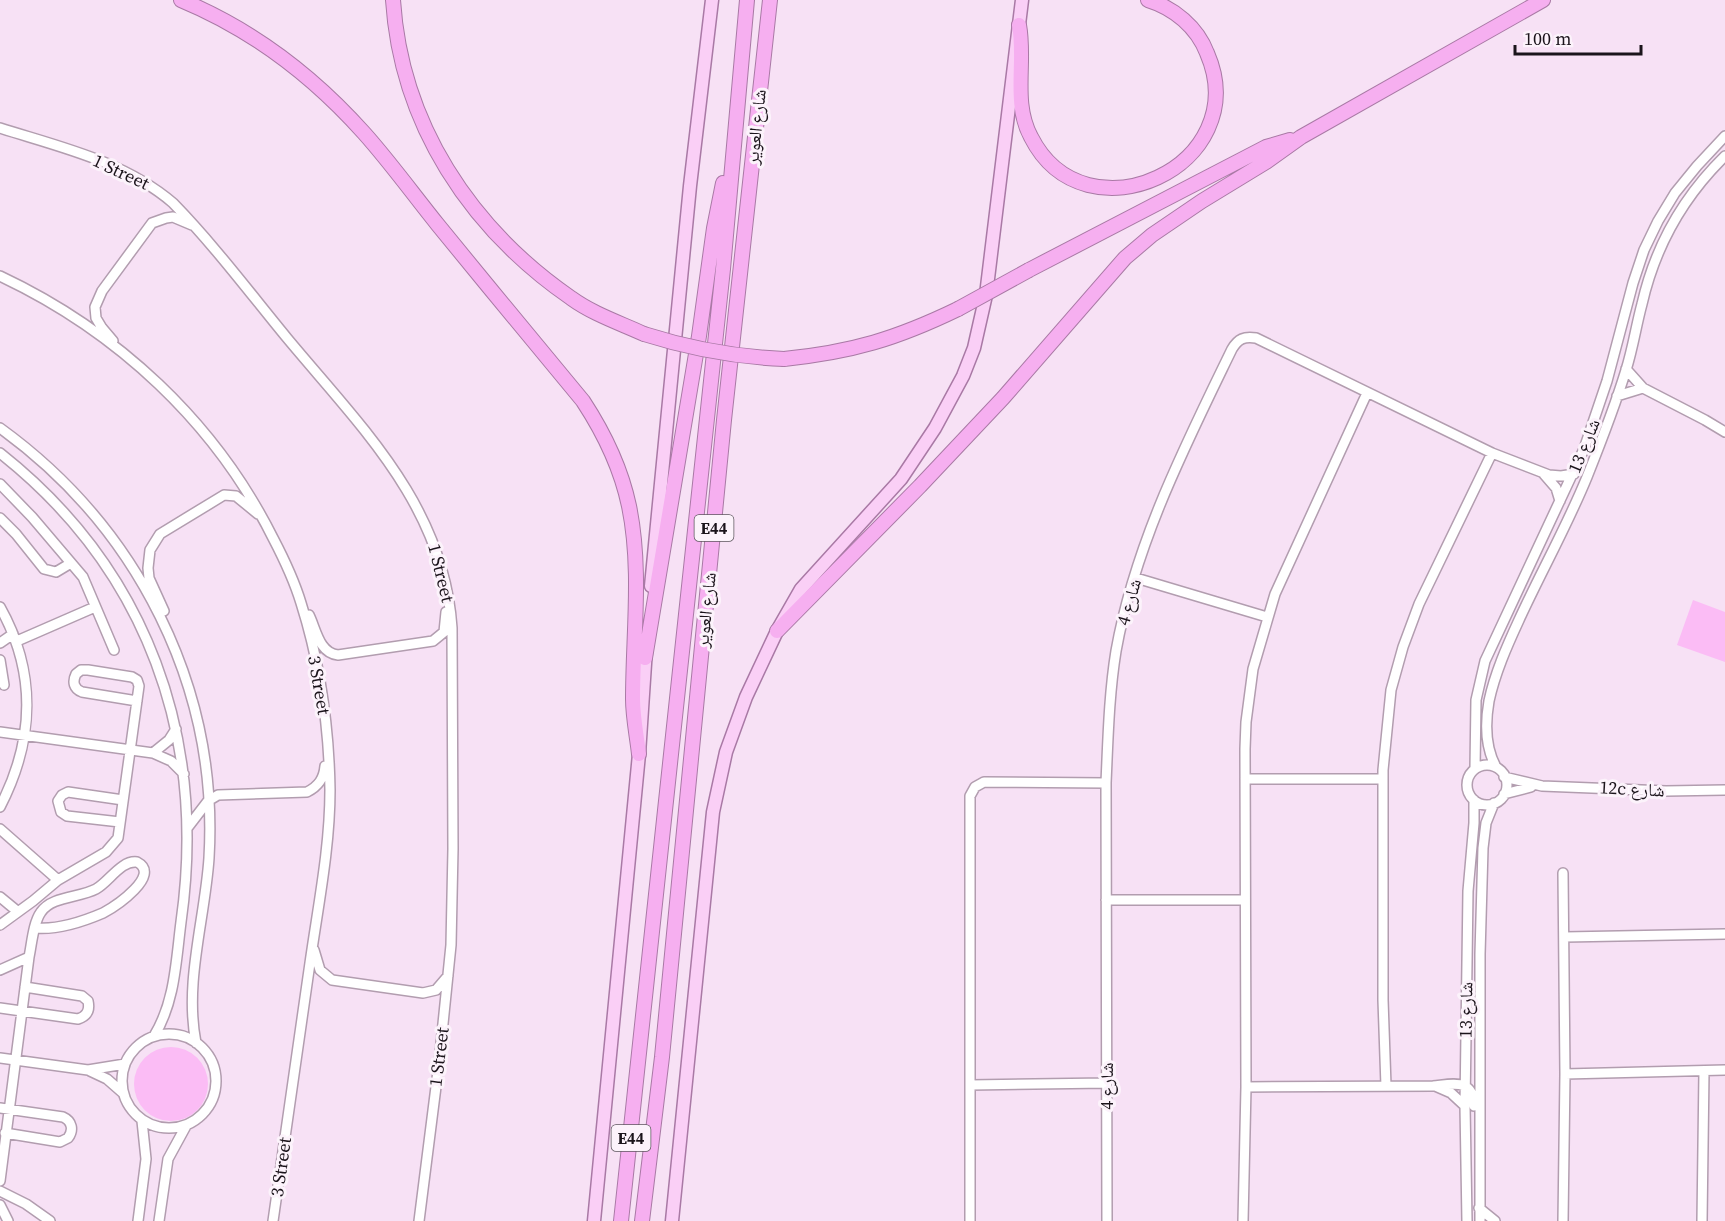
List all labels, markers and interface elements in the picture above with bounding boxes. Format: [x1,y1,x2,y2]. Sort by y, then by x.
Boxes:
scale bar [1515,18,1641,56]
text: 100 m [1524,26,1571,51]
street label: شارع العوير [739,88,772,167]
street label: 1 Street [89,148,154,196]
street label: شارع 13 [1561,415,1606,477]
road number: E44 [694,515,734,541]
street label: 1 Street [422,541,461,605]
street label: شارع العوير [689,571,722,650]
street label: شارع 4 [1110,576,1147,628]
street label: 3 Street [302,653,337,717]
street label: 12c شارع [1599,774,1665,803]
street label: شارع 13 [1453,982,1478,1038]
street label: 1 Street [422,1026,455,1088]
street label: شارع 4 [1094,1062,1119,1110]
road number: E44 [612,1125,650,1151]
street label: 3 Street [264,1135,297,1198]

